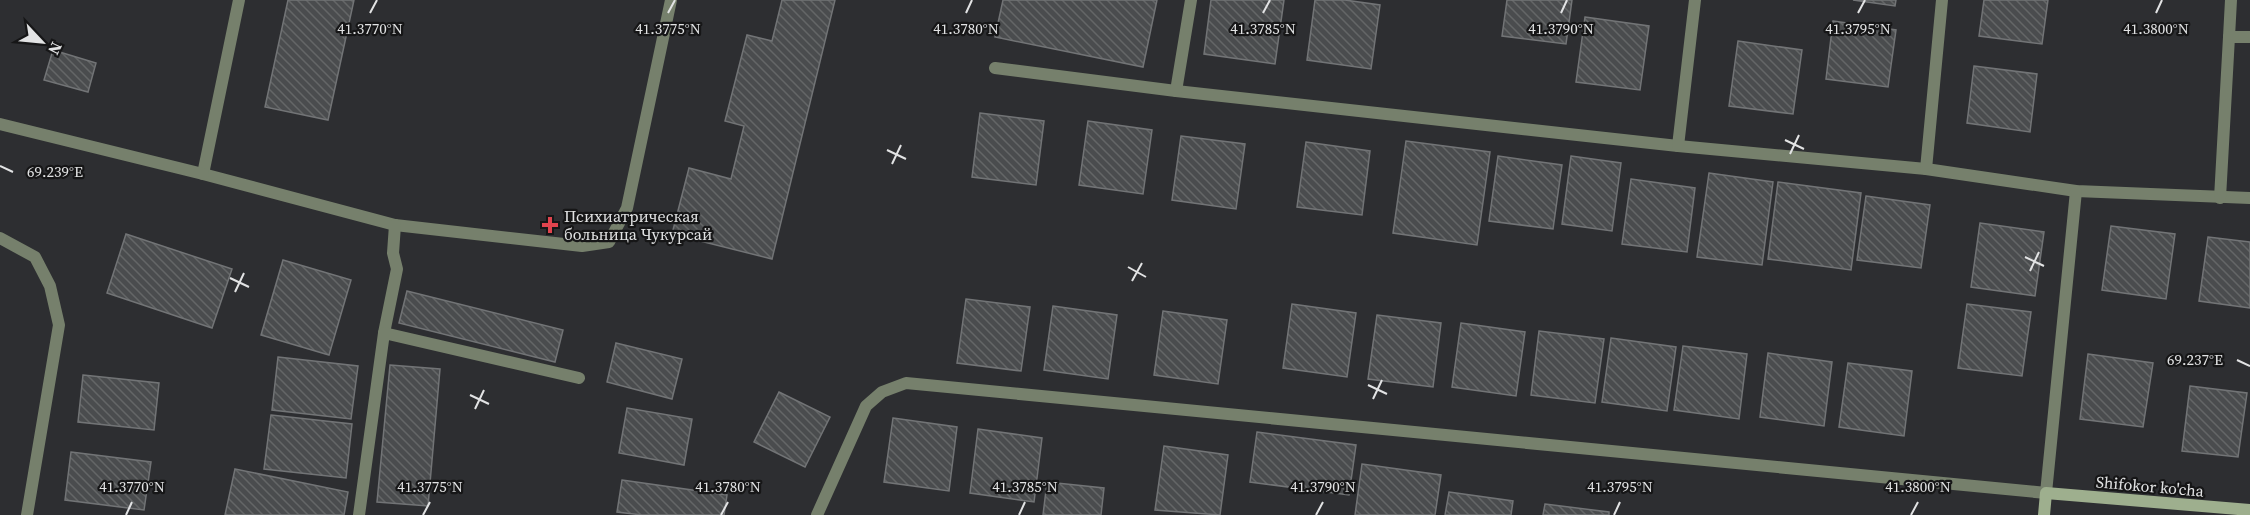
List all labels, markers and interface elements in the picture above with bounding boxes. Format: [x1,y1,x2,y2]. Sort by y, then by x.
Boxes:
north arrow [12,12,72,72]
text: 41.3770°N [337,18,403,39]
text: 41.3775°N [635,18,701,39]
text: 41.3780°N [933,18,999,39]
text: 41.3785°N [1230,18,1296,39]
text: 41.3790°N [1528,18,1594,39]
text: 41.3795°N [1825,18,1891,39]
text: 41.3800°N [2123,18,2189,39]
text: N [43,39,68,59]
text: 69.239°E [27,161,83,182]
place label: Психиатрическая больница Чукурсай [564,205,712,245]
marker: Психиатрическая больница Чукурсай [541,216,559,234]
text: 69.237°E [2167,349,2223,370]
street label: Shifokor ko'cha [2095,470,2206,502]
text: 41.3770°N [99,476,165,497]
text: 41.3775°N [397,476,463,497]
text: 41.3780°N [695,476,761,497]
text: 41.3785°N [992,476,1058,497]
text: 41.3790°N [1290,476,1356,497]
text: 41.3795°N [1587,476,1653,497]
text: 41.3800°N [1885,476,1951,497]

